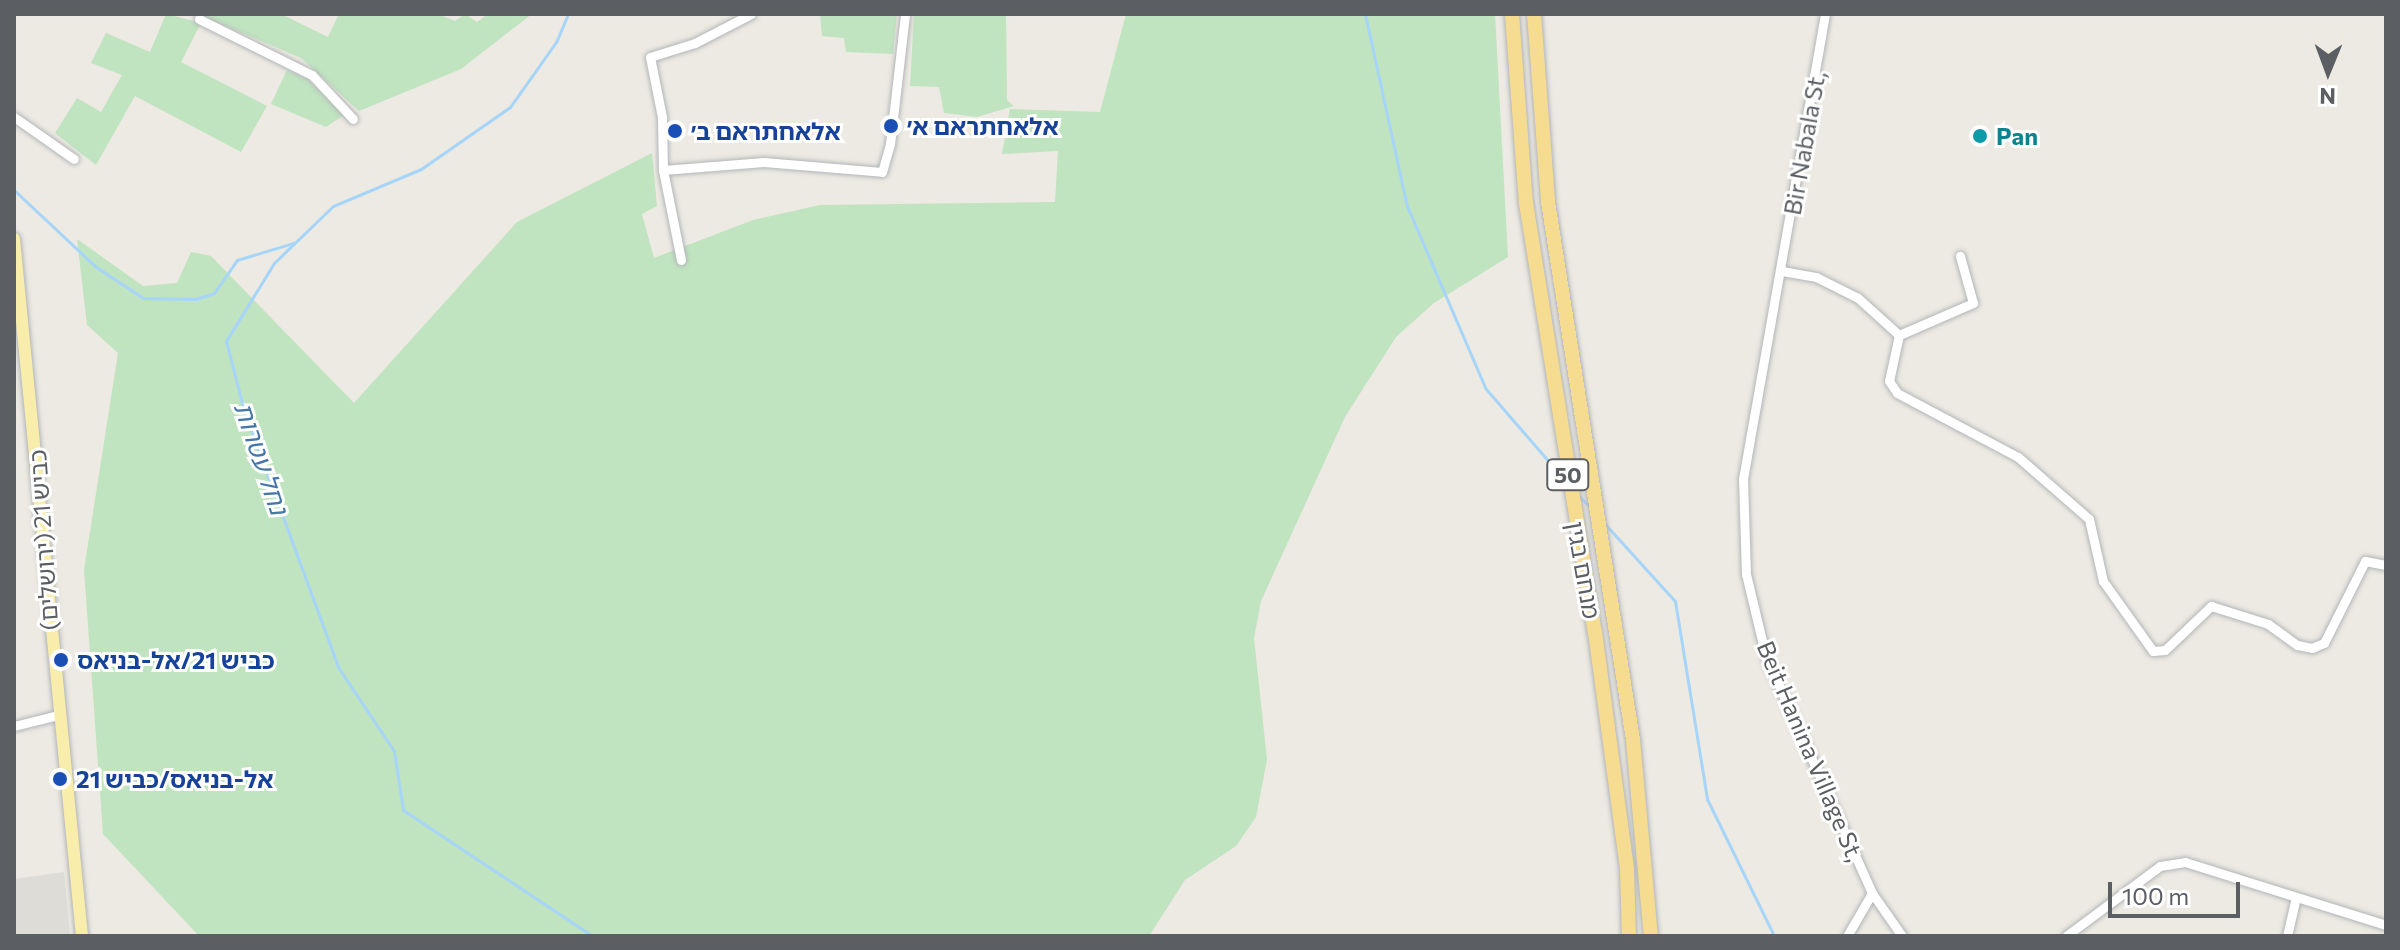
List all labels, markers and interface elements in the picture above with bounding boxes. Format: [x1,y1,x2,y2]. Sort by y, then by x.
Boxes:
north arrow [2288,32,2368,112]
street label: Bir Nabala St, [1777,69,1831,217]
text: N [2319,83,2336,110]
place label: אלאחתראם א׳ [907,112,1059,140]
place label: אלאחתראם ב׳ [691,117,841,145]
marker: אלאחתראם א׳ [882,117,900,135]
marker: אלאחתראם ב׳ [666,122,684,140]
place label: Pan [1996,122,2038,150]
marker: Pan [1971,127,1989,145]
water label: נחל עטרות [228,398,296,518]
street label: כביש 21 (ירושלים) [22,449,64,631]
road number: 50 [1546,457,1590,493]
street label: מנחם בגין [1561,519,1607,621]
street label: Beit Hanina Village St, [1751,636,1871,866]
place label: כביש 21/אל-בניאס [77,646,275,674]
marker: כביש 21/אל-בניאס [52,651,70,669]
place label: אל-בניאס/כביש 21 [76,765,274,793]
marker: אל-בניאס/כביש 21 [51,770,69,788]
scale bar [2112,866,2244,916]
text: 100 m [2122,881,2189,910]

